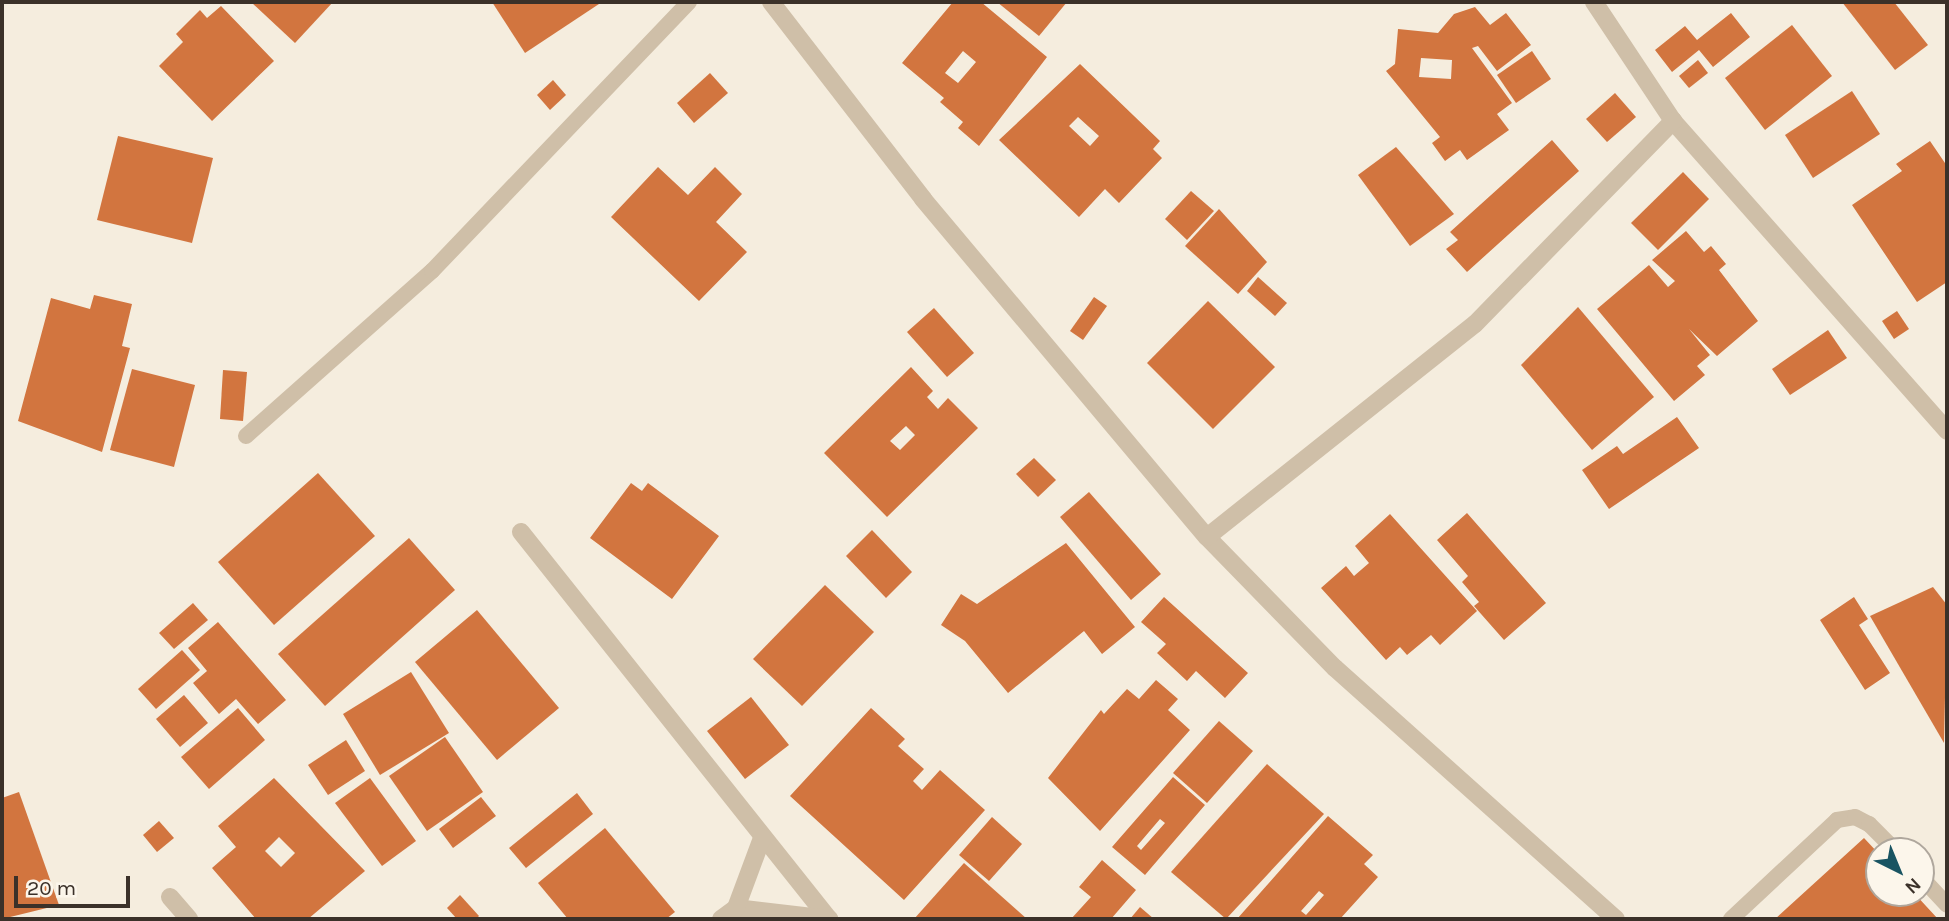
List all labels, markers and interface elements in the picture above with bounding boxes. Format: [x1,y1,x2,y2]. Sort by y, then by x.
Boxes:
north arrow [1865,837,1935,907]
scale bar [18,862,133,906]
text: N [1900,873,1925,899]
text: 20 m [27,876,76,900]

